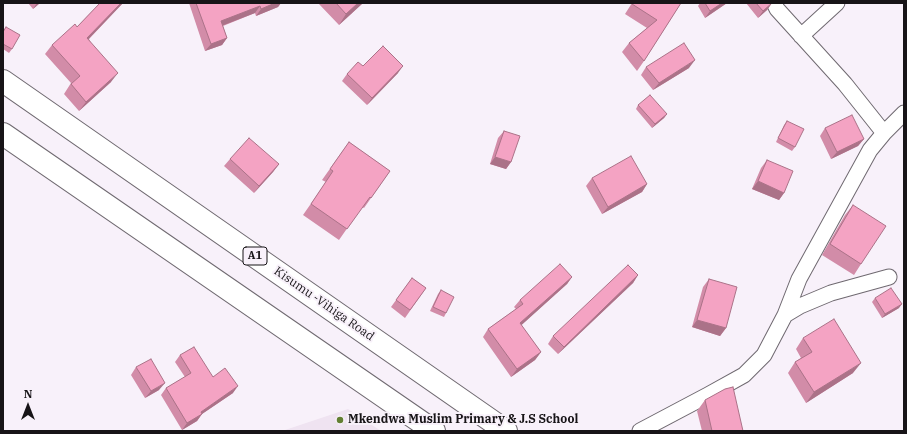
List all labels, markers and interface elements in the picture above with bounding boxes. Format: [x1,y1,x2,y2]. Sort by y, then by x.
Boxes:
road number: A1 [243,247,267,265]
street label: Kisumu -Vihiga Road [271,264,377,344]
north arrow [8,386,48,426]
text: N [24,387,32,401]
place label: Mkendwa Muslim Primary & J.S School [348,413,578,427]
marker: Mkendwa Muslim Primary & J.S School [335,415,345,425]

